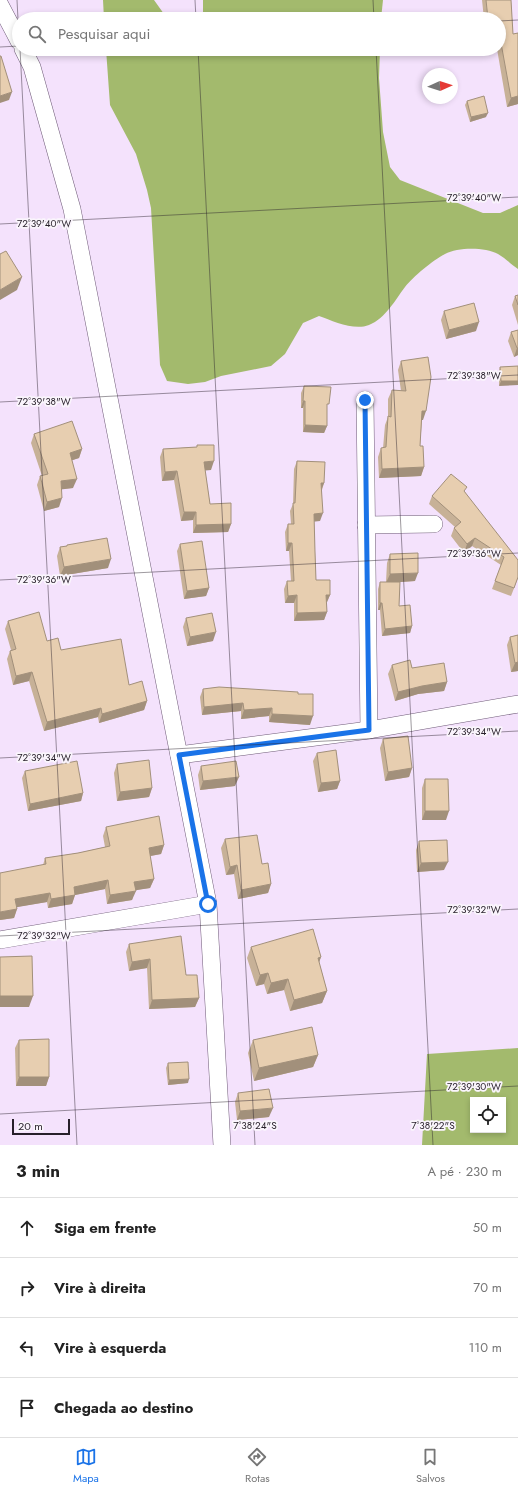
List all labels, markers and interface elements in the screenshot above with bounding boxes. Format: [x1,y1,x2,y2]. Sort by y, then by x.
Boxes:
search box [12,12,506,56]
icon: search [26,23,48,45]
text: Pesquisar aqui [58,23,150,45]
north arrow [422,68,458,104]
text: 72°39'40"W [447,190,501,205]
text: 72°39'40"W [17,216,71,231]
text: 72°39'38"W [447,368,501,383]
route end [356,391,374,409]
text: 72°39'38"W [17,394,71,409]
text: 72°39'36"W [447,546,501,561]
text: 72°39'36"W [17,572,71,587]
text: 72°39'34"W [447,724,501,739]
text: 72°39'34"W [17,750,71,765]
route start [199,895,217,913]
text: 72°39'32"W [447,902,501,917]
text: 72°39'32"W [17,928,71,943]
text: 72°39'30"W [447,1079,501,1094]
map controls [470,1097,506,1133]
button: locate [470,1097,506,1133]
scale bar [12,1117,70,1136]
text: 20 m [18,1118,43,1134]
text: 7°38'24"S [233,1118,277,1133]
text: 7°38'22"S [411,1118,455,1133]
text: 3 min [16,1159,60,1183]
text: A pé · 230 m [427,1162,502,1181]
icon: ahead [16,1217,38,1239]
text: Siga em frente [54,1217,156,1239]
text: 50 m [473,1218,502,1237]
icon: right [16,1277,38,1299]
text: Vire à direita [54,1277,146,1299]
text: 70 m [473,1278,502,1297]
icon: left [16,1337,38,1359]
text: Vire à esquerda [54,1337,166,1359]
text: 110 m [468,1338,502,1357]
icon: arrive [16,1397,38,1419]
text: Chegada ao destino [54,1397,193,1419]
tab: Mapa [73,1446,99,1486]
tab: Rotas [245,1446,270,1486]
tab: Salvos [416,1446,445,1486]

